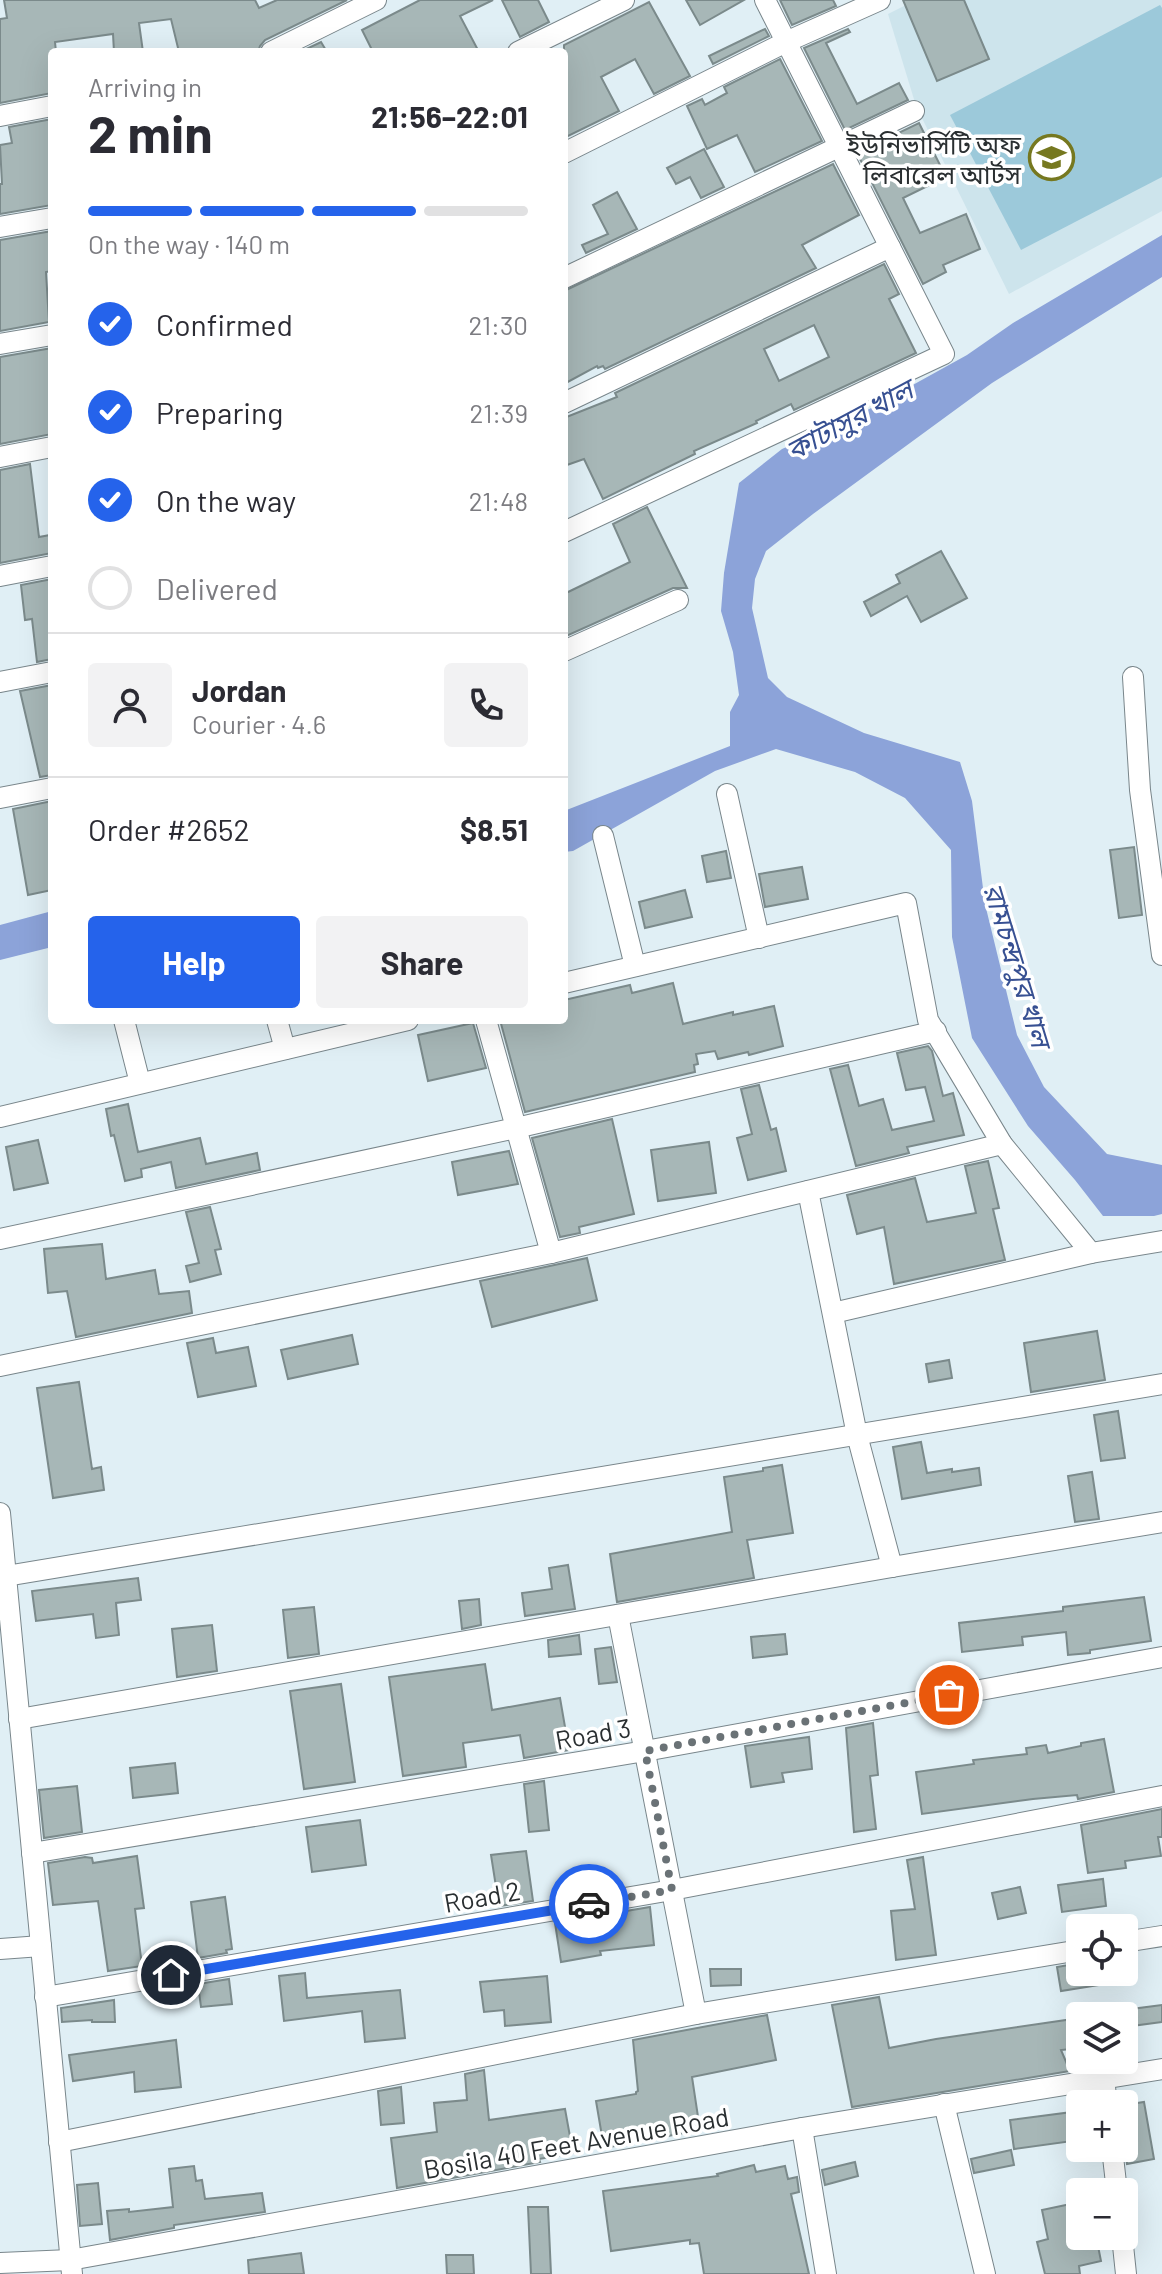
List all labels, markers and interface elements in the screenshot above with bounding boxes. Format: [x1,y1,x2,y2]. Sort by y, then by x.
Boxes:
text: Arriving in [88,71,202,102]
text: 21:56–22:01 [371,98,528,134]
text: 2 min [88,101,213,163]
place label: ইউনিভার্সিটি অফ লিবারেল আর্টস [846,128,1022,189]
school or university icon: ইউনিভার্সিটি অফ লিবারেল আর্টস [1028,134,1076,182]
text: On the way · 140 m [88,228,290,259]
icon: check [88,302,132,346]
text: Confirmed [156,306,293,342]
text: 21:30 [468,309,528,340]
water label: কাটাসুর খাল [780,369,924,467]
icon: check [88,390,132,434]
text: Preparing [156,394,283,430]
text: 21:39 [470,397,528,428]
icon: check [88,478,132,522]
text: On the way [156,482,296,518]
text: 21:48 [469,485,528,516]
text: Delivered [156,570,278,606]
button: person [88,663,172,747]
button: phone [444,663,528,747]
text: Jordan [192,672,287,708]
text: Courier · 4.6 [192,708,326,739]
text: Order #2652 [88,811,250,847]
text: $8.51 [460,811,528,847]
water label: রামচন্দ্রপুর খাল [976,879,1061,1056]
button: Help [88,916,300,1008]
button: Share [316,916,528,1008]
pin [915,1661,983,1729]
icon: bag [927,1673,971,1717]
street label: Road 3 [553,1711,633,1755]
courier [549,1864,629,1944]
street label: Road 2 [442,1874,522,1918]
icon: car [567,1882,611,1926]
map controls [1066,1914,1138,2250]
button: locate [1066,1914,1138,1986]
pin [137,1941,205,2009]
icon: home [149,1953,193,1997]
button: layers [1066,2002,1138,2074]
button: + [1066,2090,1138,2162]
street label: Bosila 40 Feet Avenue Road [421,2100,731,2184]
button: − [1066,2178,1138,2250]

